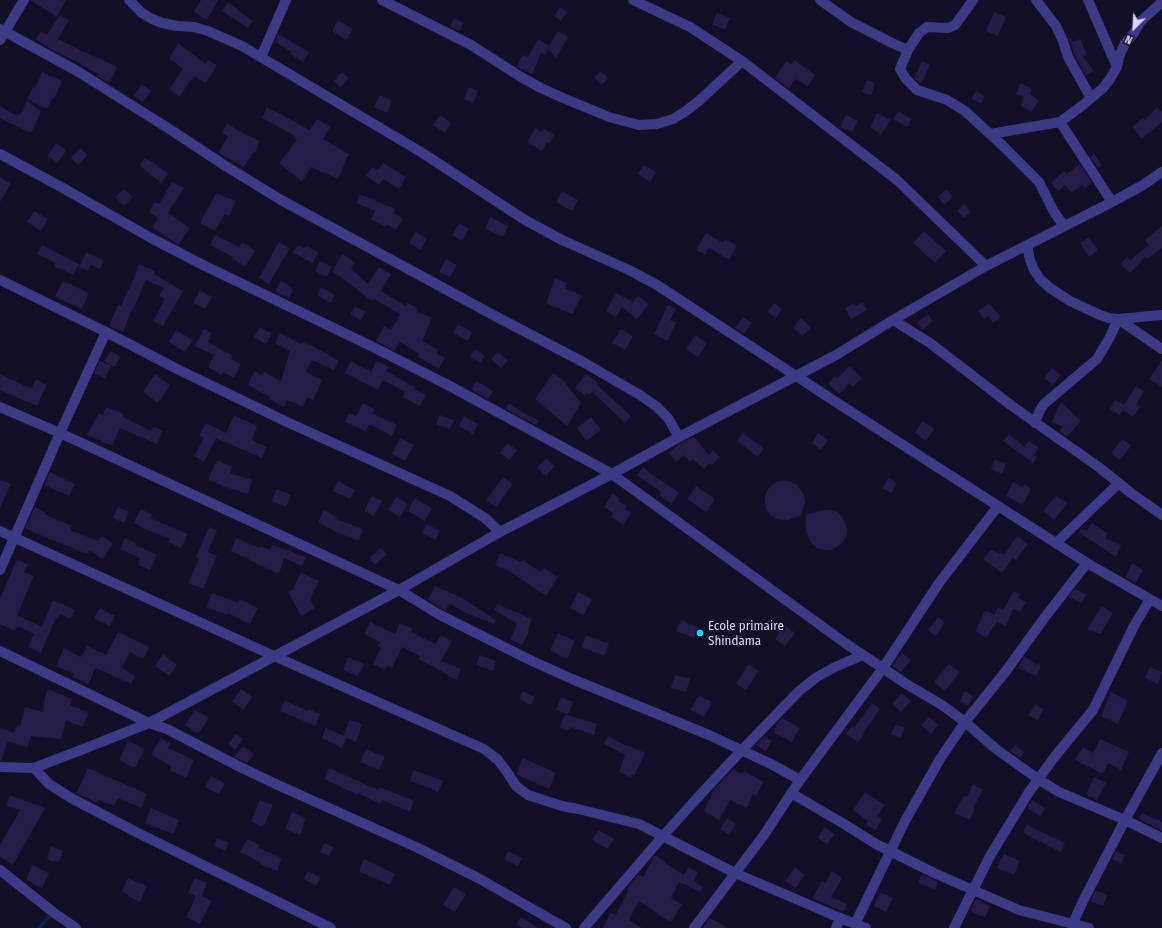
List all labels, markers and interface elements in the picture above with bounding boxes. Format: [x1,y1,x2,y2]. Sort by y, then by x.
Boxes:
north arrow [1114,8,1154,48]
text: N [1123,32,1135,47]
place label: Ecole primaire Shindama [708,618,784,649]
marker: Ecole primaire Shindama [695,628,705,638]

